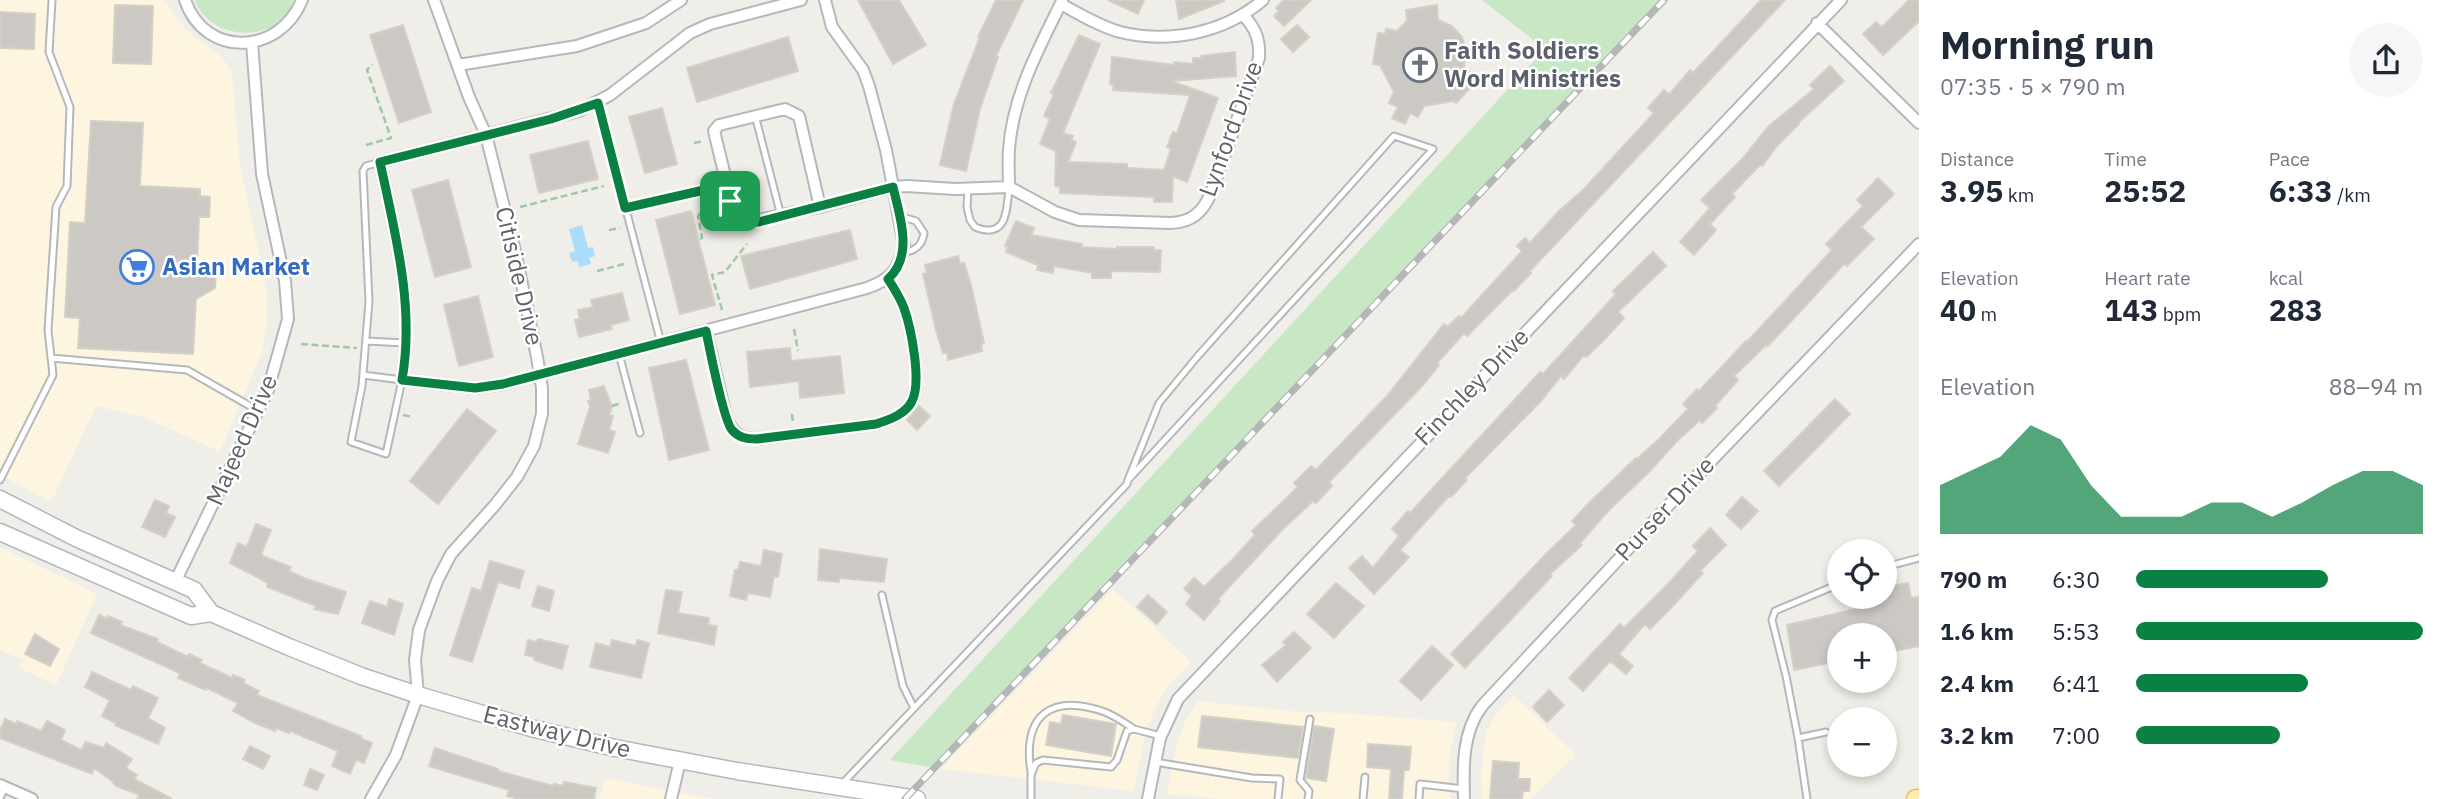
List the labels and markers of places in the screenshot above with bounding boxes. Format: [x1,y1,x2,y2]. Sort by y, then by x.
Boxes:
place label: Faith Soldiers Word Ministries [1444,34,1621,94]
church icon: Faith Soldiers Word Ministries [1401,46,1439,84]
pin [700,171,760,231]
supermarket icon: Asian Market [118,248,156,286]
place label: Asian Market [162,250,310,282]

